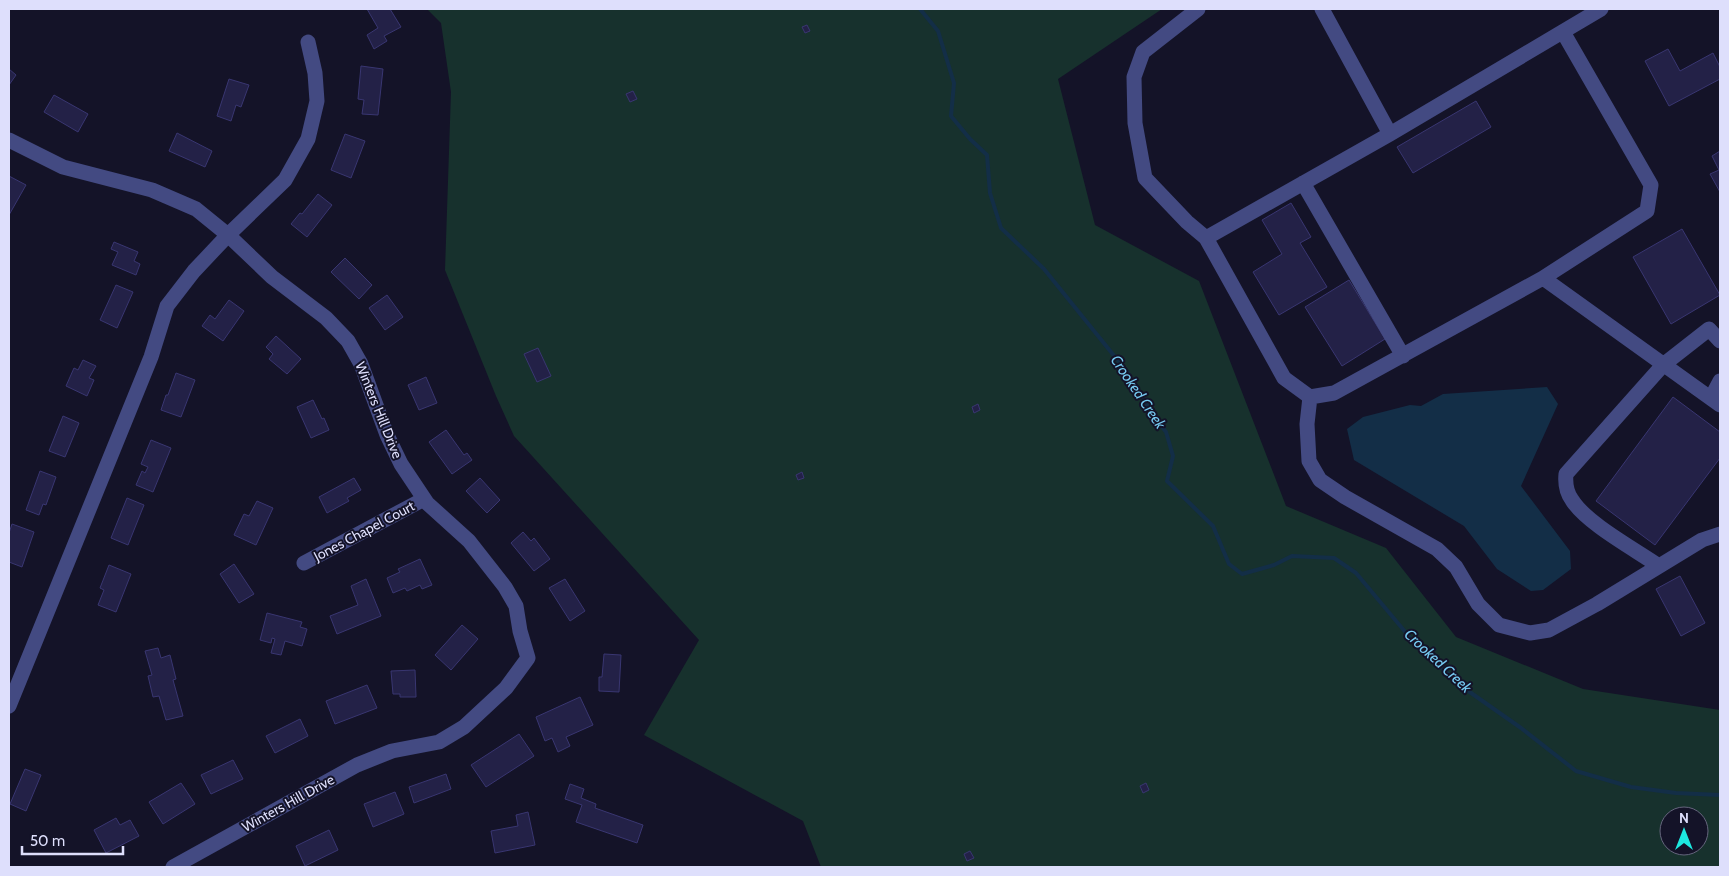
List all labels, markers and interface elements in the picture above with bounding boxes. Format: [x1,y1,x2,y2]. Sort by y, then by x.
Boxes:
water label: Crooked Creek [1107,352,1170,433]
street label: Winters Hill Drive [351,359,407,461]
street label: Jones Chapel Court [309,497,418,566]
water label: Crooked Creek [1401,625,1476,697]
street label: Winters Hill Drive [239,770,337,836]
north arrow [1659,806,1709,856]
text: N [1679,809,1689,827]
scale bar [22,824,124,856]
text: 50 m [30,832,65,850]

